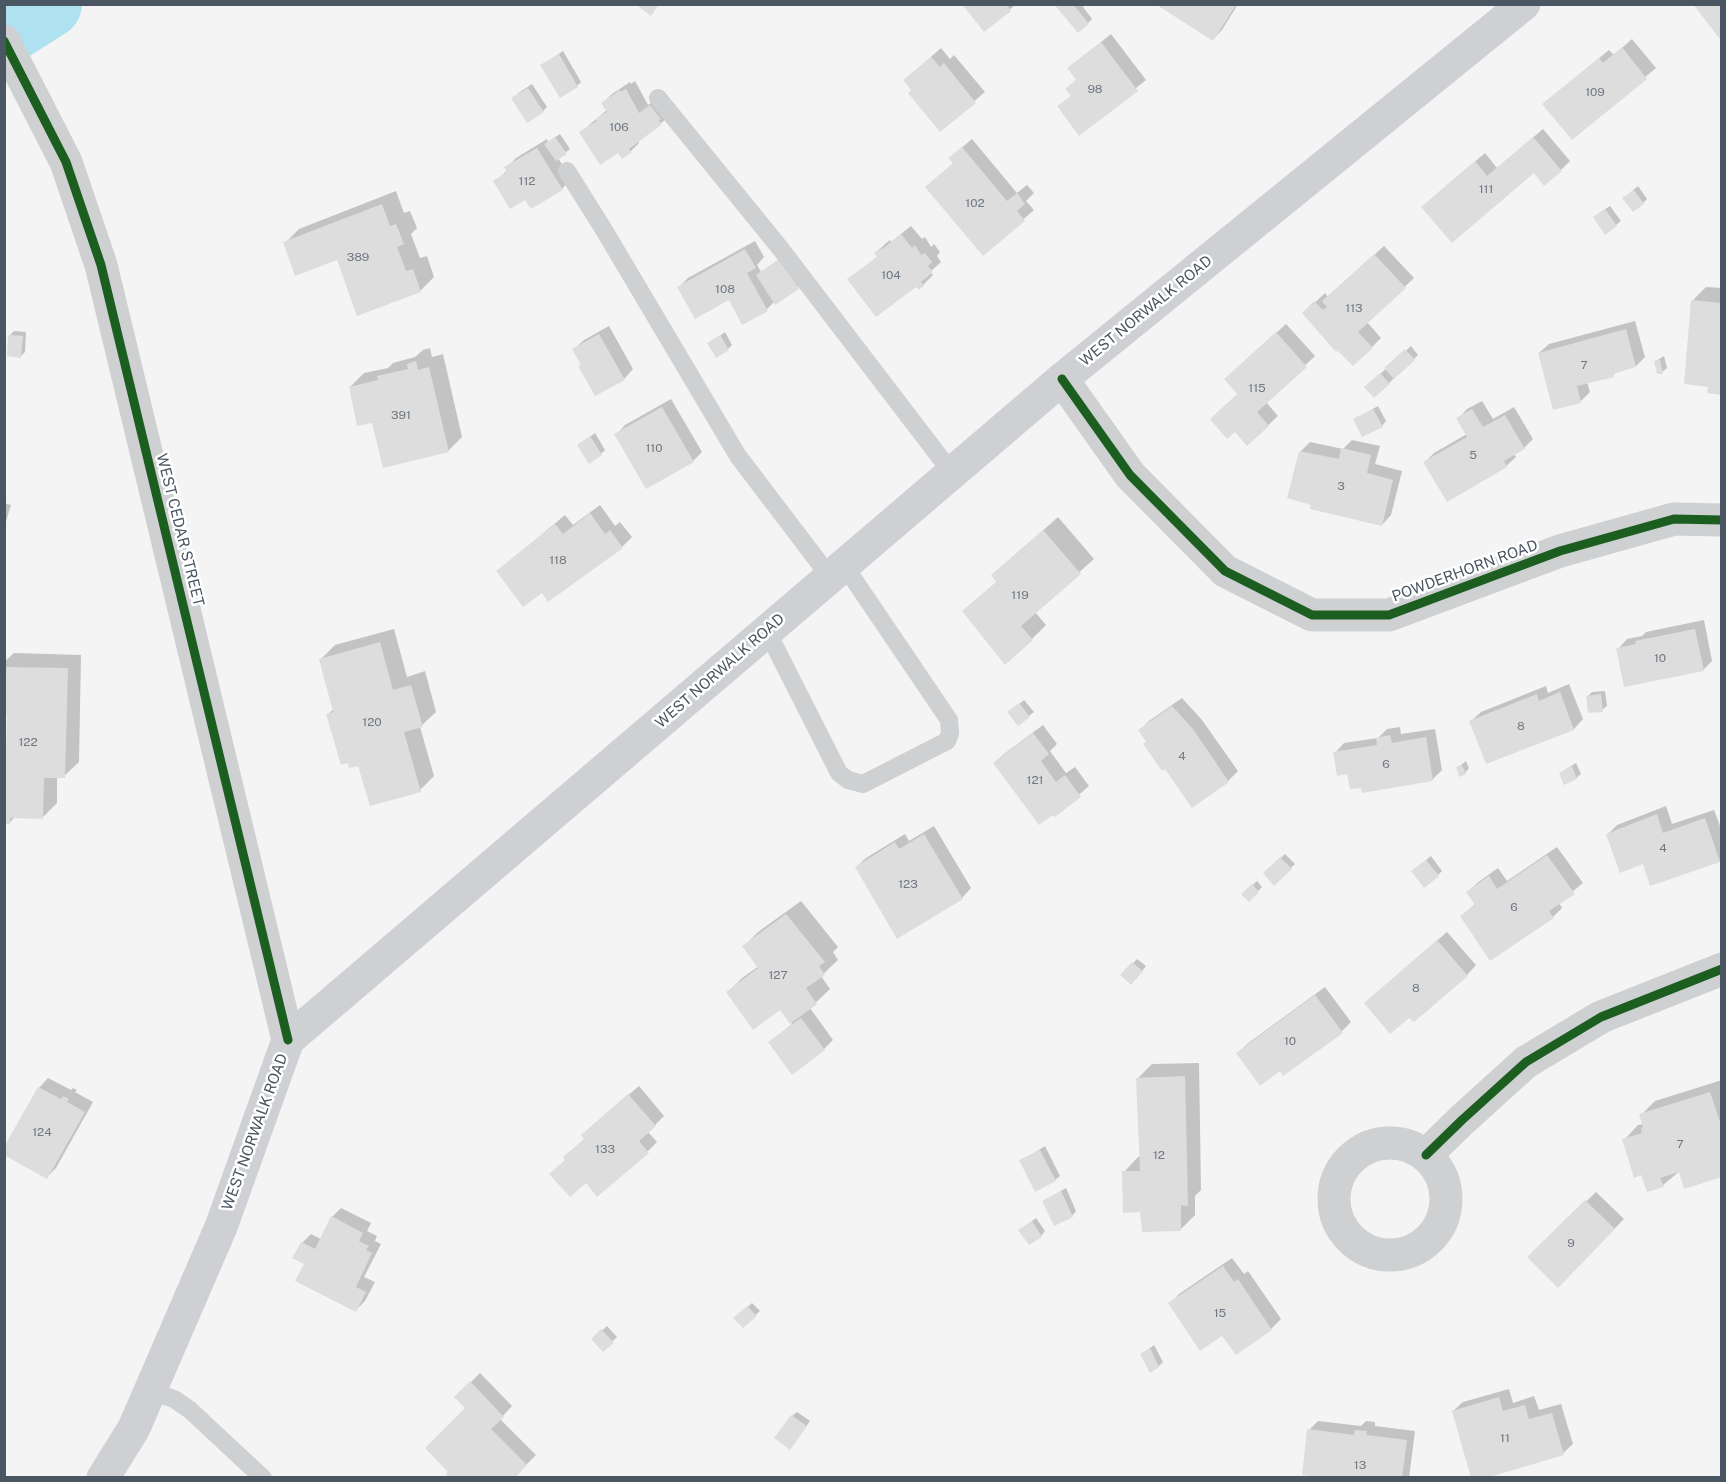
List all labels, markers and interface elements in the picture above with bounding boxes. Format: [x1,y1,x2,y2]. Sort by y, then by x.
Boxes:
house number: 98 [1087,82,1103,96]
house number: 109 [1585,85,1605,99]
house number: 106 [609,120,629,134]
house number: 112 [519,174,535,188]
house number: 111 [1479,182,1493,196]
house number: 102 [965,196,985,210]
house number: 389 [347,250,369,264]
street label: WEST NORWALK ROAD [1076,252,1216,370]
house number: 104 [881,268,901,282]
house number: 108 [715,282,735,296]
house number: 113 [1345,301,1363,315]
house number: 7 [1580,358,1588,372]
house number: 115 [1248,381,1266,395]
house number: 391 [391,408,411,422]
house number: 110 [645,441,663,455]
house number: 5 [1469,448,1477,462]
street label: WEST CEDAR STREET [152,452,208,608]
house number: 3 [1337,479,1345,493]
street label: POWDERHORN ROAD [1390,536,1540,606]
house number: 118 [549,553,567,567]
house number: 119 [1011,588,1029,602]
street label: WEST NORWALK ROAD [652,610,788,732]
house number: 10 [1654,651,1666,665]
house number: 120 [362,715,382,729]
house number: 8 [1517,719,1525,733]
house number: 122 [18,735,38,749]
house number: 4 [1178,749,1186,763]
house number: 6 [1382,757,1390,771]
house number: 121 [1027,773,1043,787]
house number: 4 [1659,841,1667,855]
house number: 123 [898,877,918,891]
house number: 6 [1510,900,1518,914]
house number: 127 [768,968,788,982]
house number: 8 [1412,981,1420,995]
house number: 10 [1284,1034,1296,1048]
street label: WEST NORWALK ROAD [218,1051,292,1213]
house number: 124 [32,1125,52,1139]
house number: 7 [1676,1137,1684,1151]
house number: 133 [595,1142,615,1156]
house number: 12 [1153,1148,1165,1162]
house number: 9 [1567,1236,1575,1250]
house number: 15 [1214,1306,1226,1320]
house number: 11 [1500,1431,1510,1445]
house number: 13 [1354,1458,1366,1472]

